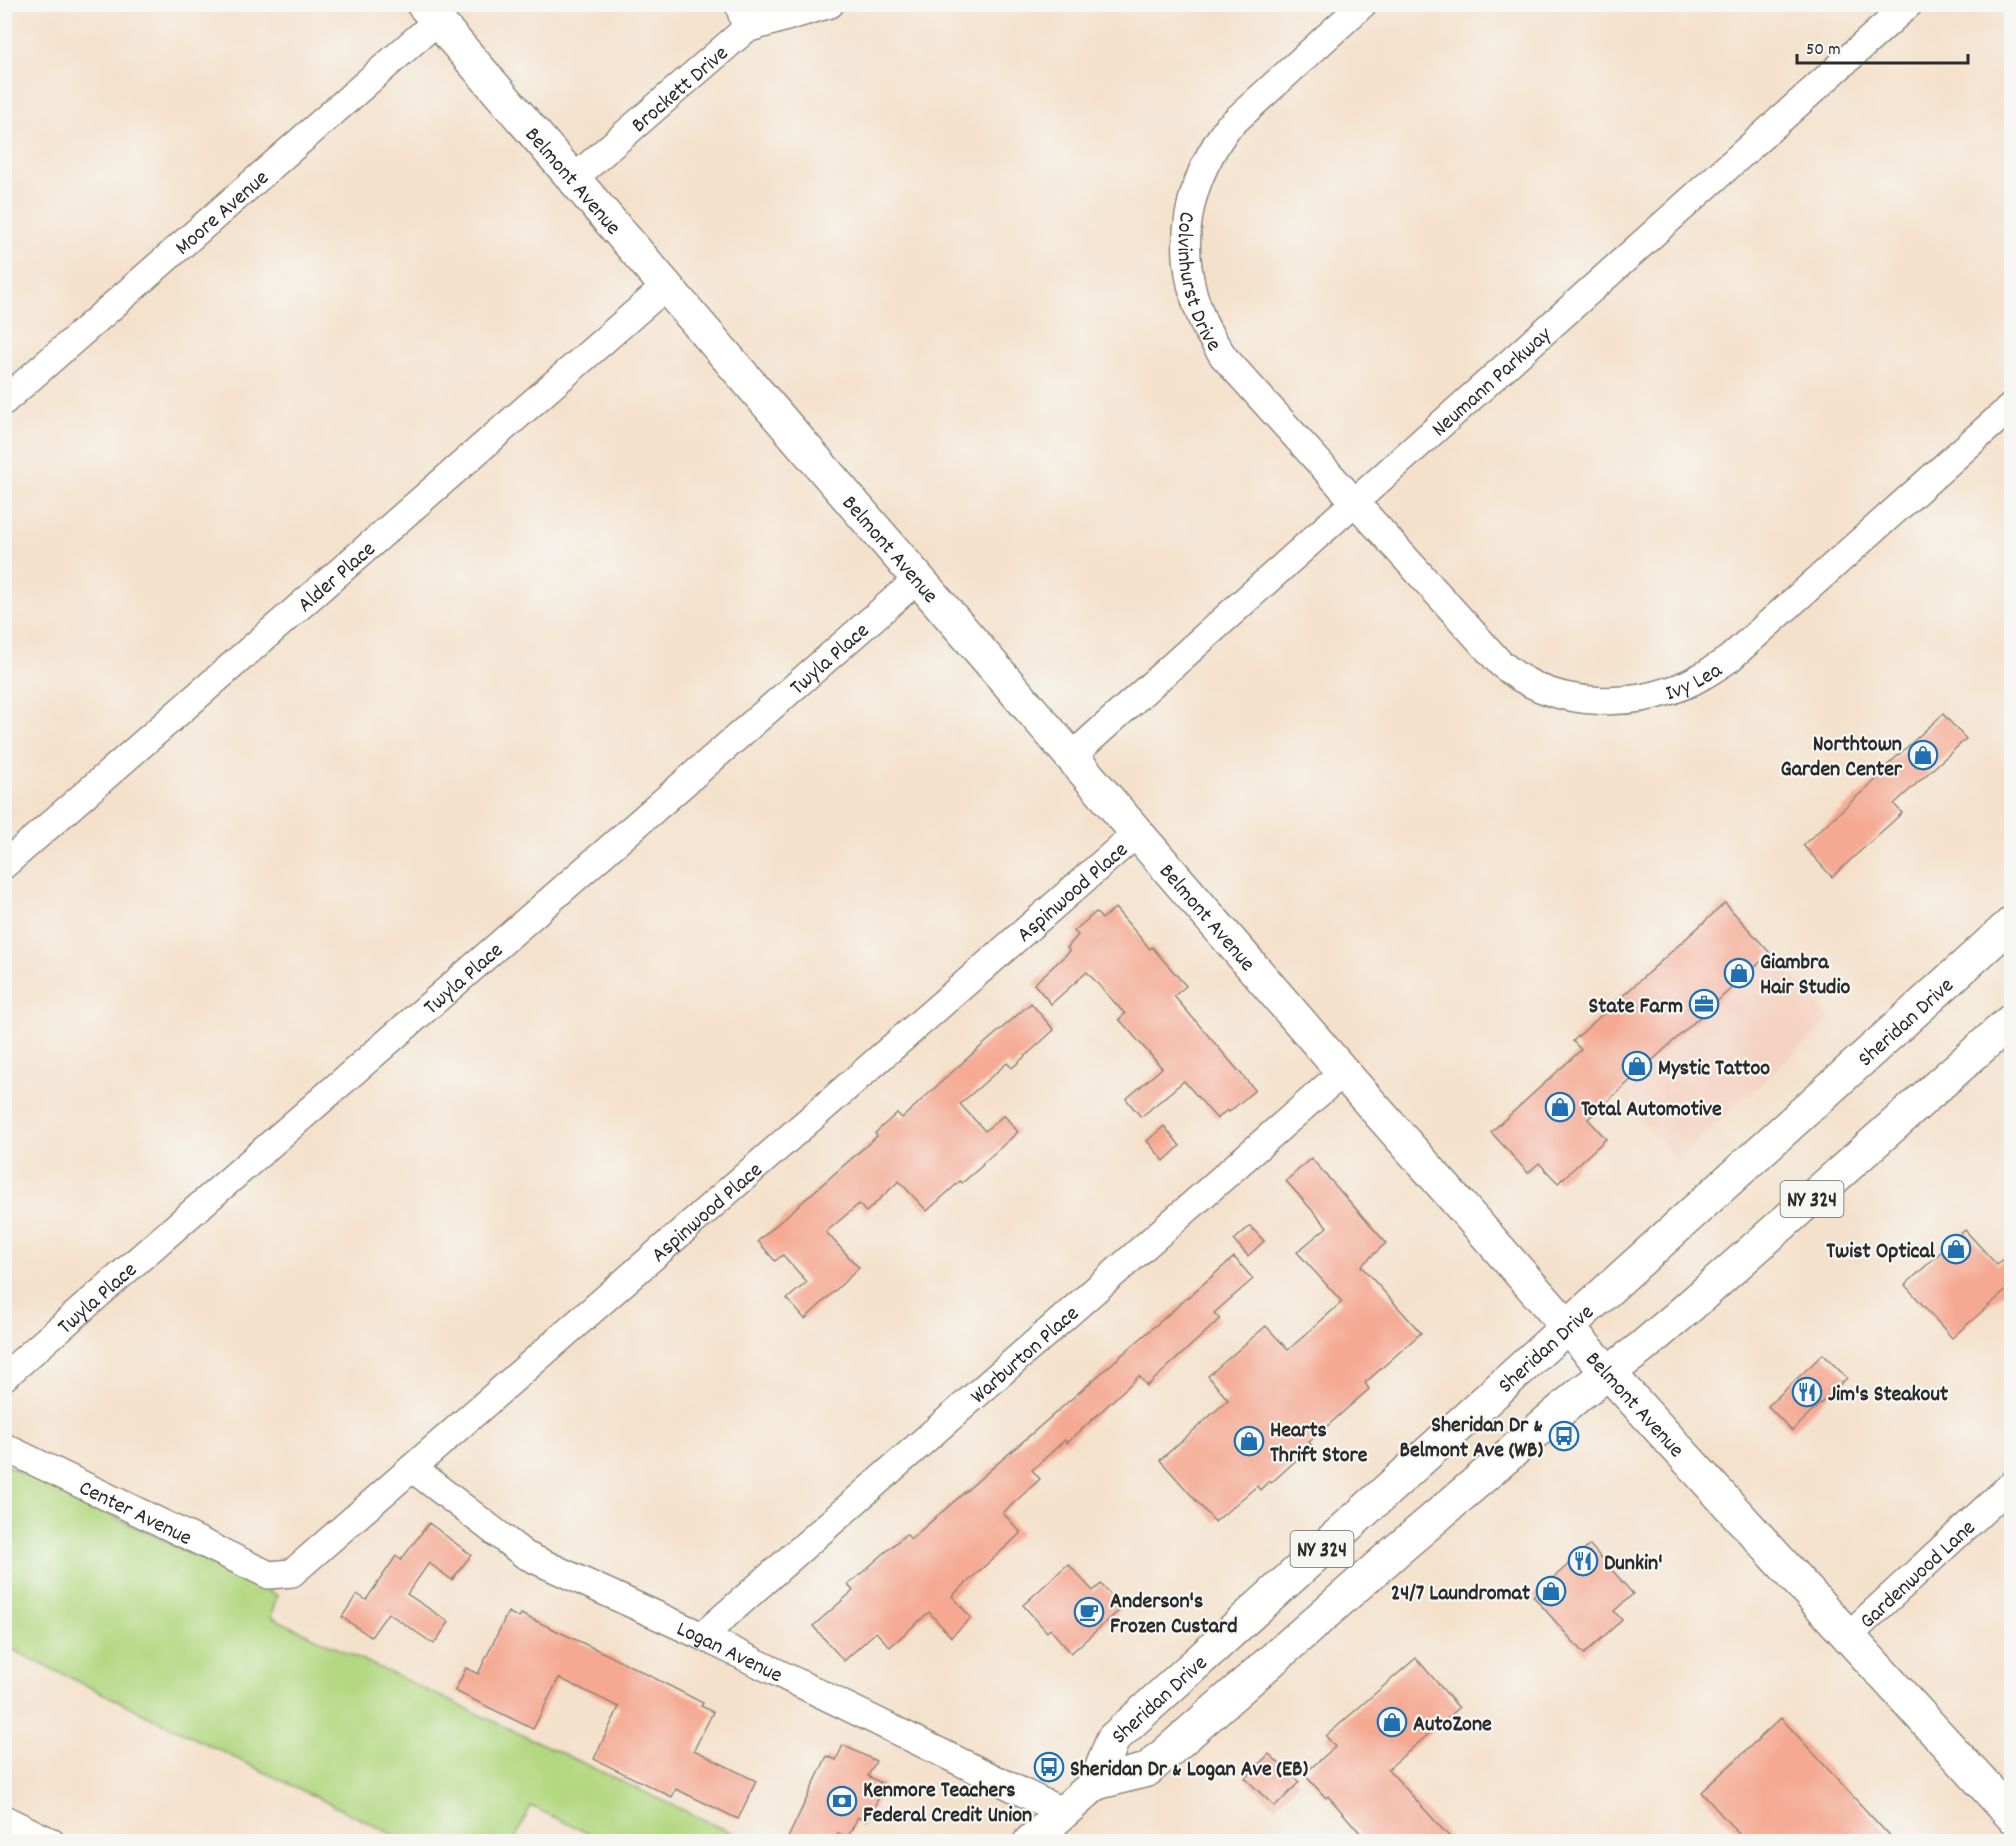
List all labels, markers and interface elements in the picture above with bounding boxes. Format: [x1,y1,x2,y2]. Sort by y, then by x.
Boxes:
scale bar [1797,27,1968,65]
text: 50 m [1806,38,1841,63]
street label: Brockett Drive [625,39,736,141]
street label: Belmont Avenue [516,121,627,243]
street label: Moore Avenue [169,164,276,263]
street label: Colvinhurst Drive [1167,209,1228,358]
street label: Neumann Parkway [1426,320,1560,445]
street label: Belmont Avenue [834,489,944,611]
street label: Alder Place [292,535,383,621]
street label: Twyla Place [784,617,877,704]
street label: Ivy Lea [1662,656,1729,710]
place label: Northtown Garden Center [1781,730,1903,786]
shop icon: Northtown Garden Center [1907,739,1939,771]
street label: Aspinwood Place [1011,836,1136,951]
street label: Belmont Avenue [1151,858,1262,979]
street label: Twyla Place [418,936,511,1023]
place label: Giambra Hair Studio [1760,948,1850,1004]
shop icon: Giambra Hair Studio [1723,957,1755,989]
street label: Sheridan Drive [1852,971,1962,1075]
office icon: State Farm [1688,988,1720,1020]
place label: State Farm [1589,992,1683,1023]
shop icon: Mystic Tattoo [1621,1050,1653,1082]
place label: Mystic Tattoo [1658,1054,1770,1085]
shop icon: Total Automotive [1544,1091,1576,1123]
place label: Total Automotive [1581,1095,1722,1126]
street label: Aspinwood Place [645,1156,770,1271]
road number: NY 324 [1780,1181,1844,1217]
shop icon: Twist Optical [1940,1233,1972,1265]
place label: Twist Optical [1826,1237,1936,1268]
street label: Twyla Place [52,1256,145,1343]
street label: Sheridan Drive [1492,1298,1602,1402]
street label: Warburton Place [964,1299,1087,1412]
street label: Belmont Avenue [1577,1346,1690,1465]
restaurant icon: Jim's Steakout [1791,1376,1823,1408]
place label: Jim's Steakout [1828,1380,1949,1411]
place label: Sheridan Dr & Belmont Ave (WB) [1399,1411,1543,1467]
place label: Hearts Thrift Store [1270,1416,1368,1472]
bus stop icon: Sheridan Dr & Belmont Ave (WB) [1548,1420,1580,1452]
shop icon: Hearts Thrift Store [1233,1425,1265,1457]
street label: Center Avenue [73,1474,197,1555]
street label: Gardenwood Lane [1854,1514,1983,1637]
road number: NY 324 [1290,1531,1354,1567]
restaurant icon: Dunkin' [1567,1545,1599,1577]
place label: Dunkin' [1604,1549,1663,1580]
shop icon: 24/7 Laundromat [1535,1575,1567,1607]
place label: 24/7 Laundromat [1391,1579,1531,1610]
place label: Anderson's Frozen Custard [1110,1587,1238,1643]
cafe icon: Anderson's Frozen Custard [1073,1596,1105,1628]
street label: Logan Avenue [671,1615,787,1692]
street label: Sheridan Drive [1106,1649,1215,1753]
shop icon: AutoZone [1376,1706,1408,1738]
place label: AutoZone [1413,1710,1492,1741]
bus stop icon: Sheridan Dr & Logan Ave (EB) [1033,1751,1065,1783]
place label: Sheridan Dr & Logan Ave (EB) [1070,1755,1308,1786]
place label: Kenmore Teachers Federal Credit Union [863,1776,1032,1832]
bank icon: Kenmore Teachers Federal Credit Union [826,1785,858,1817]

